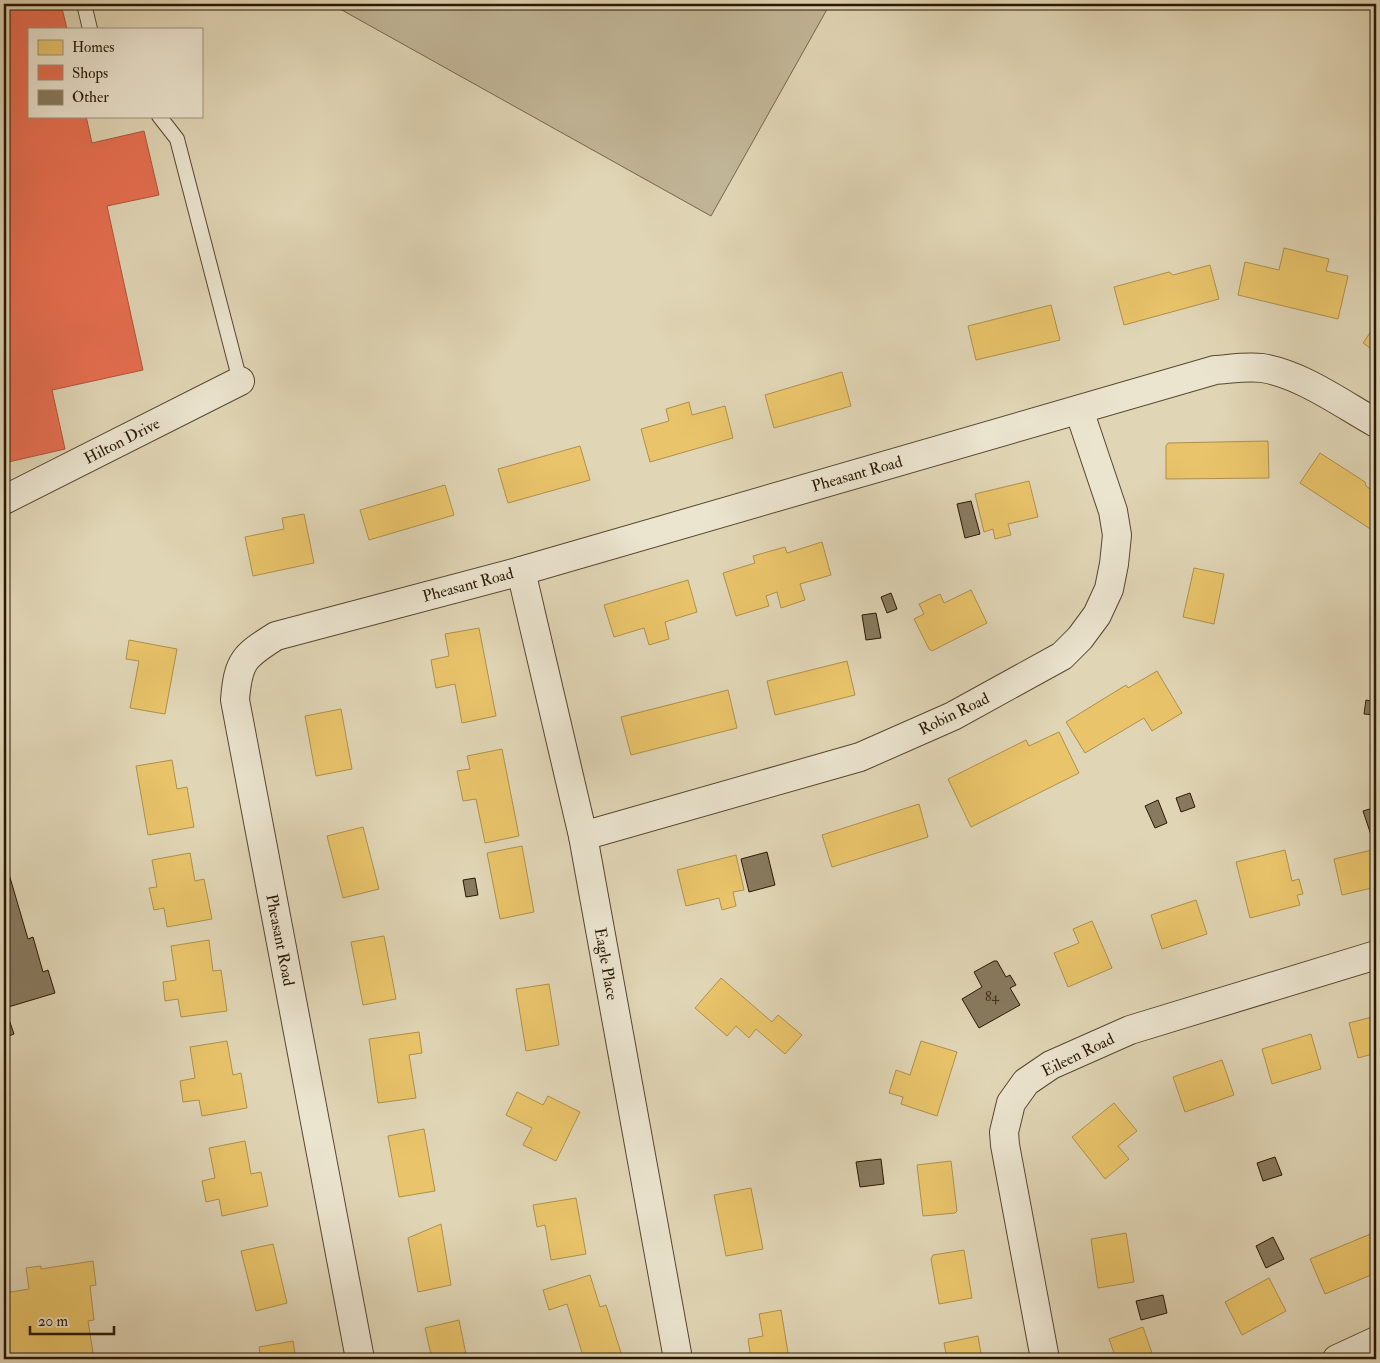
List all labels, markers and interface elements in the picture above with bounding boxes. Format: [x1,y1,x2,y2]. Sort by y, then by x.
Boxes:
legend [28,28,202,118]
text: Homes [72,38,114,57]
text: Shops [72,64,108,84]
text: Other [72,88,109,107]
street label: Hilton Drive [81,413,164,469]
street label: Pheasant Road [809,452,905,496]
street label: Pheasant Road [420,563,516,607]
street label: Robin Road [915,688,993,740]
street label: Pheasant Road [261,892,299,988]
street label: Eagle Place [590,926,622,1002]
house number: 84 [985,988,1001,1005]
street label: Eileen Road [1038,1029,1118,1081]
scale bar [30,1303,114,1335]
text: 20 m [38,1312,68,1331]

